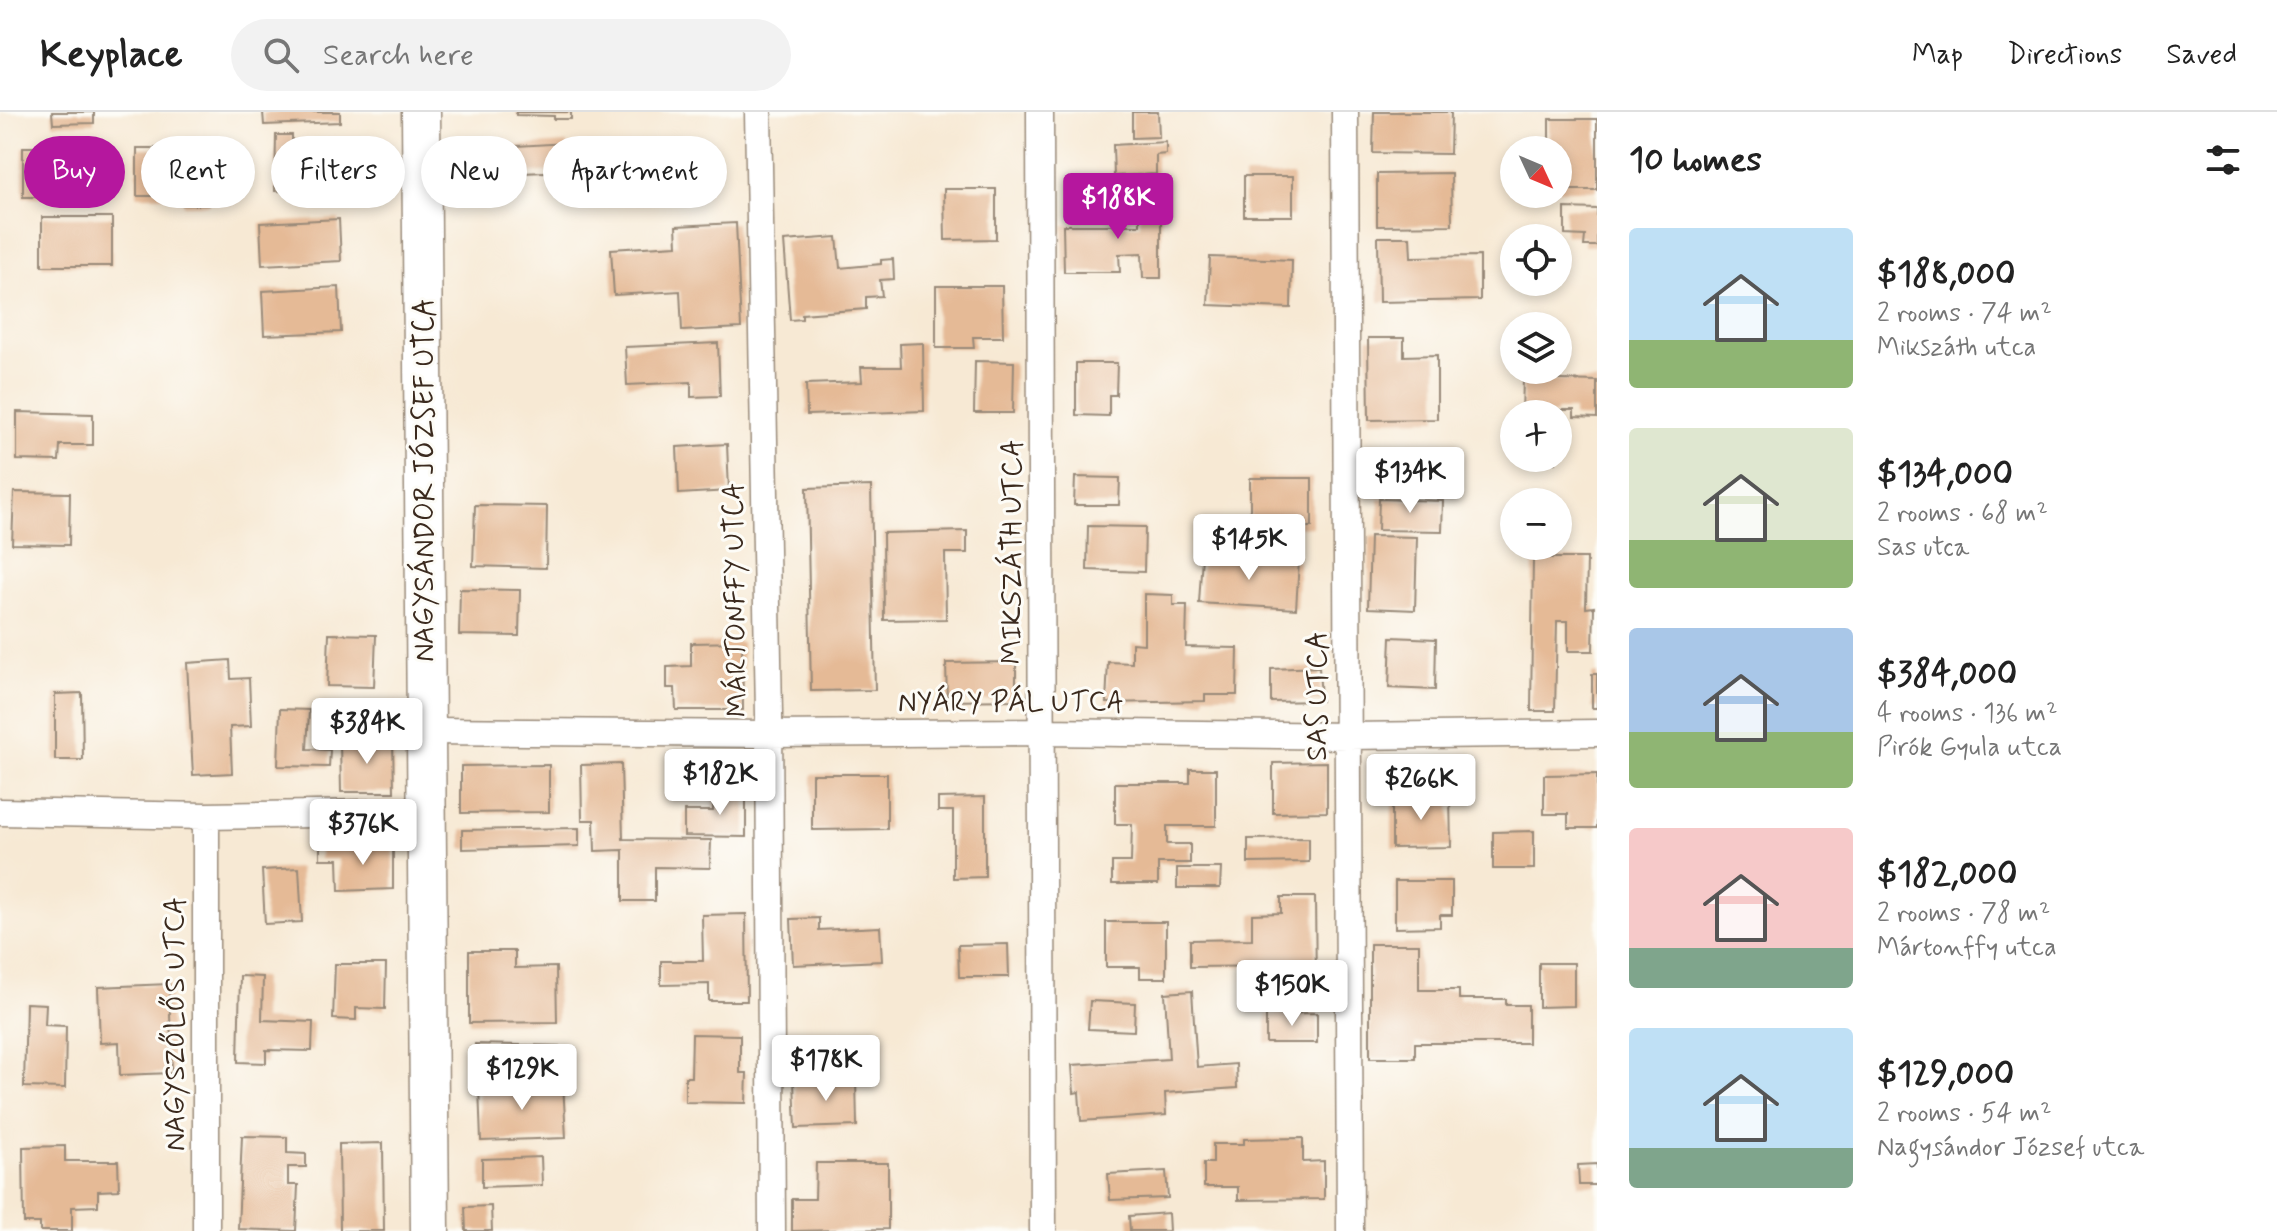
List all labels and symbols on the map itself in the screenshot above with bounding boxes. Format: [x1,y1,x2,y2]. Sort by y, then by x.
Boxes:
north arrow [1500,136,1572,208]
pin: $188K [1062,173,1174,241]
street label: NAGYSÁNDOR JÓZSEF UTCA [406,298,444,662]
street label: MIKSZÁTH UTCA [994,439,1032,665]
pin: $134K [1354,447,1466,515]
street label: MÁRTONFFY UTCA [715,482,757,718]
pin: $145K [1193,514,1305,582]
street label: SAS UTCA [1300,631,1337,761]
street label: NYÁRY PÁL UTCA [898,684,1124,722]
pin: $384K [311,698,423,766]
pin: $182K [664,749,776,817]
pin: $266K [1365,754,1477,822]
pin: $376K [307,799,419,867]
street label: NAGYSZŐLŐS UTCA [157,897,195,1151]
pin: $150K [1236,960,1348,1028]
pin: $178K [770,1035,882,1103]
pin: $129K [466,1044,578,1112]

